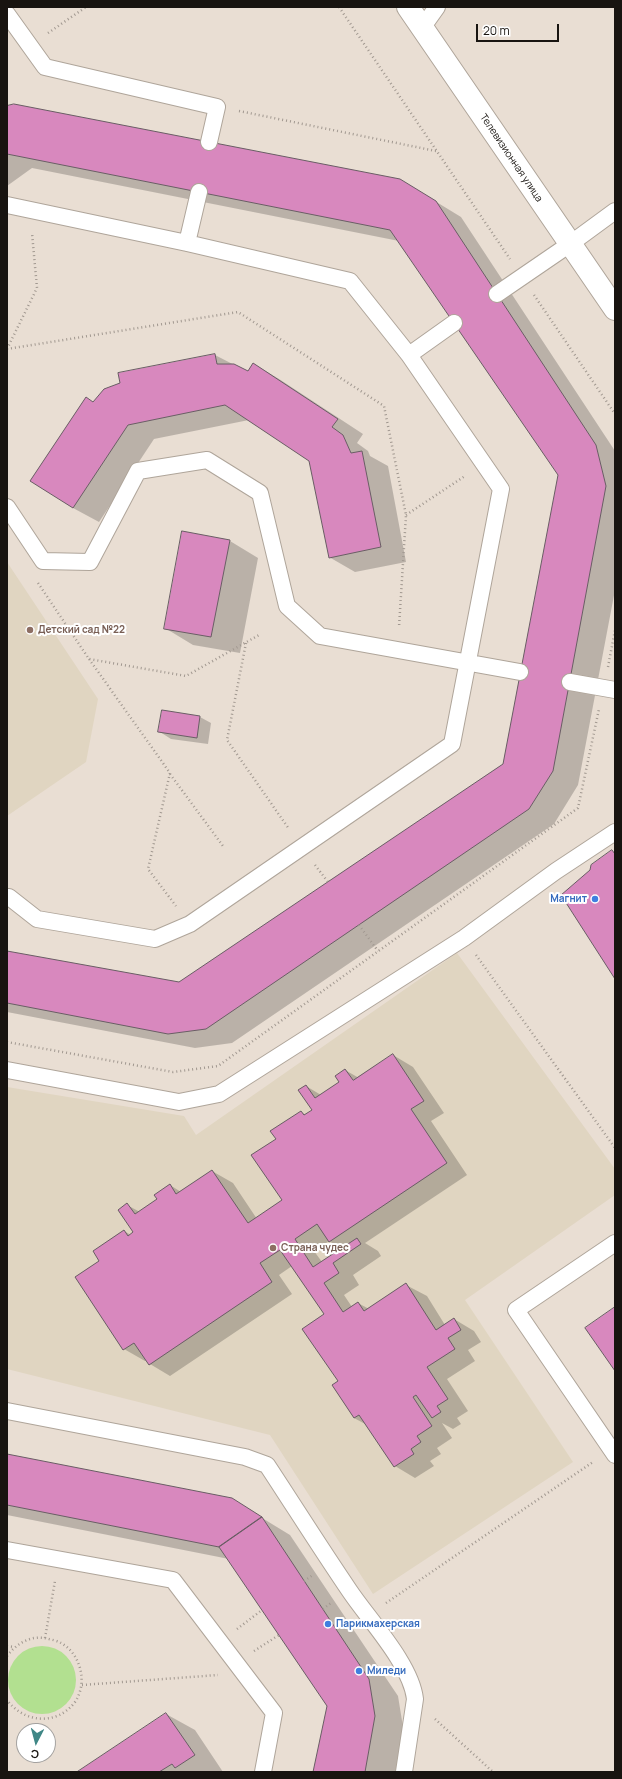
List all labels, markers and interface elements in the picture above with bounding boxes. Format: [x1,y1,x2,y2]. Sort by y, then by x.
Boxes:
scale bar [478,16,561,42]
text: 20 m [483,22,510,39]
street label: Телевизионная улица [477,112,545,204]
place label: Детский сад №22 [38,624,125,636]
marker: Детский сад №22 [25,625,35,635]
place label: Магнит [550,893,587,905]
marker: Магнит [590,894,600,904]
place label: Страна чудес [281,1242,349,1254]
marker: Страна чудес [268,1243,278,1253]
place label: Парикмахерская [336,1618,420,1630]
marker: Парикмахерская [323,1619,333,1629]
place label: Миледи [367,1665,406,1677]
marker: Миледи [354,1666,364,1676]
north arrow [16,1723,56,1763]
text: С [30,1747,40,1762]

